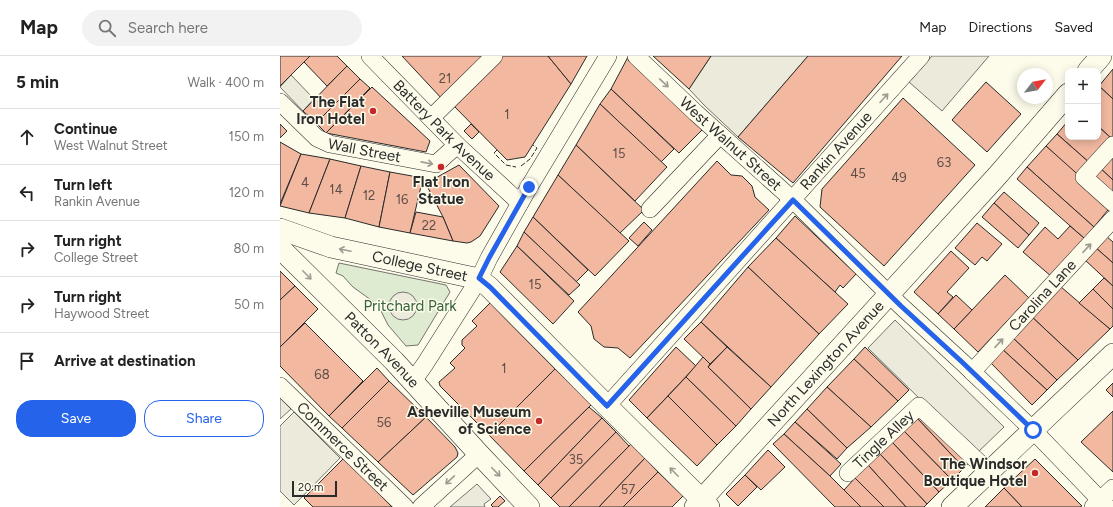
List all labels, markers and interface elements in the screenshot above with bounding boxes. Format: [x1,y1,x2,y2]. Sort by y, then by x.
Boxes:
search box [82,10,362,46]
text: Map [20,16,58,39]
icon: search [96,17,118,39]
text: Search here [128,19,208,37]
text: Map [919,19,947,36]
text: Directions [969,19,1032,36]
text: Saved [1054,19,1093,36]
north arrow [1017,68,1053,104]
map controls [1065,68,1101,140]
button: + [1065,68,1101,104]
house number: 21 [439,71,451,86]
text: 5 min [16,72,59,92]
text: Walk · 400 m [188,75,264,90]
street label: Battery Park Avenue [389,76,499,185]
one-way arrow [659,78,669,88]
place label: The Flat Iron Hotel [296,93,365,128]
street label: West Walnut Street [676,93,786,195]
one-way arrow [879,93,888,103]
button: − [1065,104,1101,140]
marker: The Flat Iron Hotel [368,106,378,116]
house number: 1 [504,107,510,122]
street label: Rankin Avenue [796,108,876,194]
text: Continue [54,120,117,138]
icon: ahead [16,126,38,148]
text: 150 m [229,129,264,144]
street label: Wall Street [327,135,403,166]
text: West Walnut Street [54,138,168,153]
house number: 15 [613,146,625,161]
house number: 63 [937,155,951,170]
one-way arrow [420,159,433,167]
marker: Flat Iron Statue [436,162,446,172]
house number: 45 [850,166,866,181]
house number: 49 [891,170,907,185]
place label: Flat Iron Statue [413,173,469,208]
house number: 4 [301,175,309,190]
text: Turn left [54,176,112,194]
route end [520,178,538,196]
icon: left [16,182,38,204]
house number: 14 [329,182,343,197]
text: 120 m [229,185,264,200]
house number: 12 [363,188,375,203]
house number: 16 [396,192,408,207]
text: Rankin Avenue [54,194,140,209]
house number: 22 [422,218,436,233]
text: Turn right [54,232,122,250]
icon: right [16,238,38,260]
text: 80 m [233,241,264,256]
one-way arrow [1082,242,1091,253]
one-way arrow [339,245,352,253]
street label: College Street [370,247,470,285]
text: College Street [54,250,138,265]
street label: Carolina Lane [1005,256,1080,335]
one-way arrow [303,270,312,280]
house number: 15 [529,277,541,292]
text: Turn right [54,288,122,306]
icon: right [16,294,38,316]
text: 50 m [234,297,264,312]
park label: Pritchard Park [363,297,457,315]
street label: North Lexington Avenue [764,297,888,430]
text: Haywood Street [54,306,149,321]
street label: Patton Avenue [341,308,423,391]
one-way arrow [994,338,1003,348]
icon: arrive [16,350,38,372]
text: Arrive at destination [54,352,195,370]
house number: 1 [501,361,507,376]
house number: 68 [314,367,330,382]
street label: Commerce Street [293,398,392,495]
button: Save [16,400,136,437]
button: Share [144,400,264,437]
place label: Asheville Museum of Science [407,403,532,438]
street label: Tingle Alley [850,406,918,472]
house number: 56 [377,415,391,430]
marker: Asheville Museum of Science [534,416,544,426]
route start [1024,421,1042,439]
house number: 35 [569,452,583,467]
place label: The Windsor Boutique Hotel [923,455,1027,490]
one-way arrow [491,467,501,477]
one-way arrow [669,468,679,477]
marker: The Windsor Boutique Hotel [1030,468,1040,478]
one-way arrow [445,475,455,485]
scale bar [292,479,337,498]
text: 20 m [298,481,323,494]
house number: 57 [621,482,635,497]

